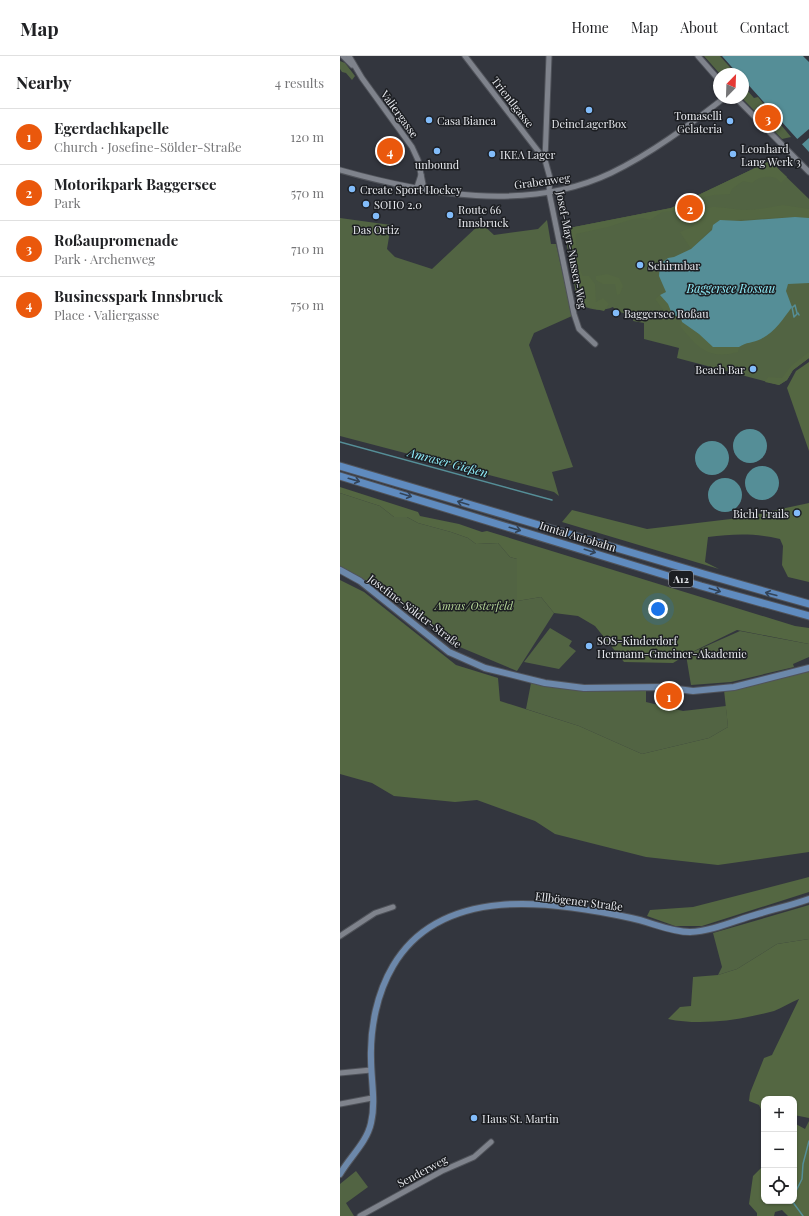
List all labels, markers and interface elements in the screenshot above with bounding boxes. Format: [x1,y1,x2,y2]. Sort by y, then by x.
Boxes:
text: Map [20,15,59,41]
text: Home [571,18,609,37]
text: Map [631,18,658,37]
text: About [680,18,718,37]
text: Contact [740,18,789,37]
north arrow [713,68,749,104]
text: Nearby [16,71,71,93]
street label: Trientlgasse [488,73,538,131]
text: 4 results [275,74,324,91]
street label: Valiergasse [377,86,423,141]
pin: 3 [755,103,781,133]
marker: DeineLagerBox [584,105,594,115]
place label: Tomaselli Gelateria [674,108,723,136]
place label: Casa Bianca [437,113,496,128]
marker: Casa Bianca [424,115,434,125]
place label: DeineLagerBox [551,116,627,131]
marker: Tomaselli Gelateria [725,116,735,126]
text: Egerdachkapelle [54,118,169,138]
text: 1 [27,128,31,145]
text: 120 m [290,128,324,145]
pin: 4 [377,136,403,166]
text: Church · Josefine-Sölder-Straße [54,138,242,155]
place label: Leonhard Lang Werk 3 [741,141,801,169]
marker: unbound [432,146,442,156]
place label: IKEA Lager [500,147,556,162]
marker: IKEA Lager [487,149,497,159]
marker: Leonhard Lang Werk 3 [728,149,738,159]
place label: unbound [415,157,460,172]
street label: Grabenweg [513,170,571,192]
text: Motorikpark Baggersee [54,174,217,194]
place label: Create Sport Hockey [360,182,462,197]
text: 2 [26,184,32,201]
text: 570 m [291,184,324,201]
marker: Create Sport Hockey [347,184,357,194]
street label: Josef-Mayr-Nusser-Weg [553,189,591,310]
pin: 2 [677,193,703,223]
text: Park [54,194,81,211]
place label: SOHO 2.0 [374,197,422,212]
marker: SOHO 2.0 [361,199,371,209]
place label: Route 66 Innsbruck [458,202,509,230]
marker: Route 66 Innsbruck [445,210,455,220]
marker: Das Ortiz [371,211,381,221]
place label: Das Ortiz [353,222,399,237]
text: Roßaupromenade [54,230,178,250]
text: 3 [26,240,32,257]
text: 710 m [291,240,324,257]
text: Park · Archenweg [54,250,155,267]
place label: Schirmbar [648,258,700,273]
marker: Schirmbar [635,260,645,270]
water label: Baggersee Rossau [686,280,776,296]
text: Businesspark Innsbruck [54,286,223,306]
text: 4 [26,296,32,313]
text: 750 m [291,296,324,313]
text: Place · Valiergasse [54,306,159,323]
place label: Baggersee Roßau [624,306,709,321]
marker: Baggersee Roßau [611,308,621,318]
place label: Beach Bar [695,362,745,377]
marker: Beach Bar [748,364,758,374]
water label: Amraser Gießen [404,443,490,480]
one-way arrow [347,477,360,484]
one-way arrow [399,492,412,499]
one-way arrow [457,498,469,506]
place label: Bichl Trails [733,506,789,521]
marker: Bichl Trails [792,508,802,518]
street label: Inntal Autobahn [538,517,619,555]
one-way arrow [508,526,521,533]
one-way arrow [584,548,597,555]
street label: Josefine-Sölder-Straße [364,570,465,651]
road number: A12 [669,571,693,587]
one-way arrow [708,587,721,594]
one-way arrow [765,590,778,597]
park label: Amras/Osterfeld [434,598,514,613]
your location [648,599,668,619]
place label: SOS-Kinderdorf Hermann-Gmeiner-Akademie [597,633,747,661]
marker: SOS-Kinderdorf Hermann-Gmeiner-Akademie [584,641,594,651]
pin: 1 [656,681,682,711]
street label: Ellbögener Straße [534,888,624,914]
map controls [761,1096,797,1204]
button: + [761,1096,797,1132]
place label: Haus St. Martin [482,1111,559,1126]
marker: Haus St. Martin [469,1113,479,1123]
button: − [761,1132,797,1168]
street label: Senderweg [394,1151,450,1190]
button: locate [761,1168,797,1204]

